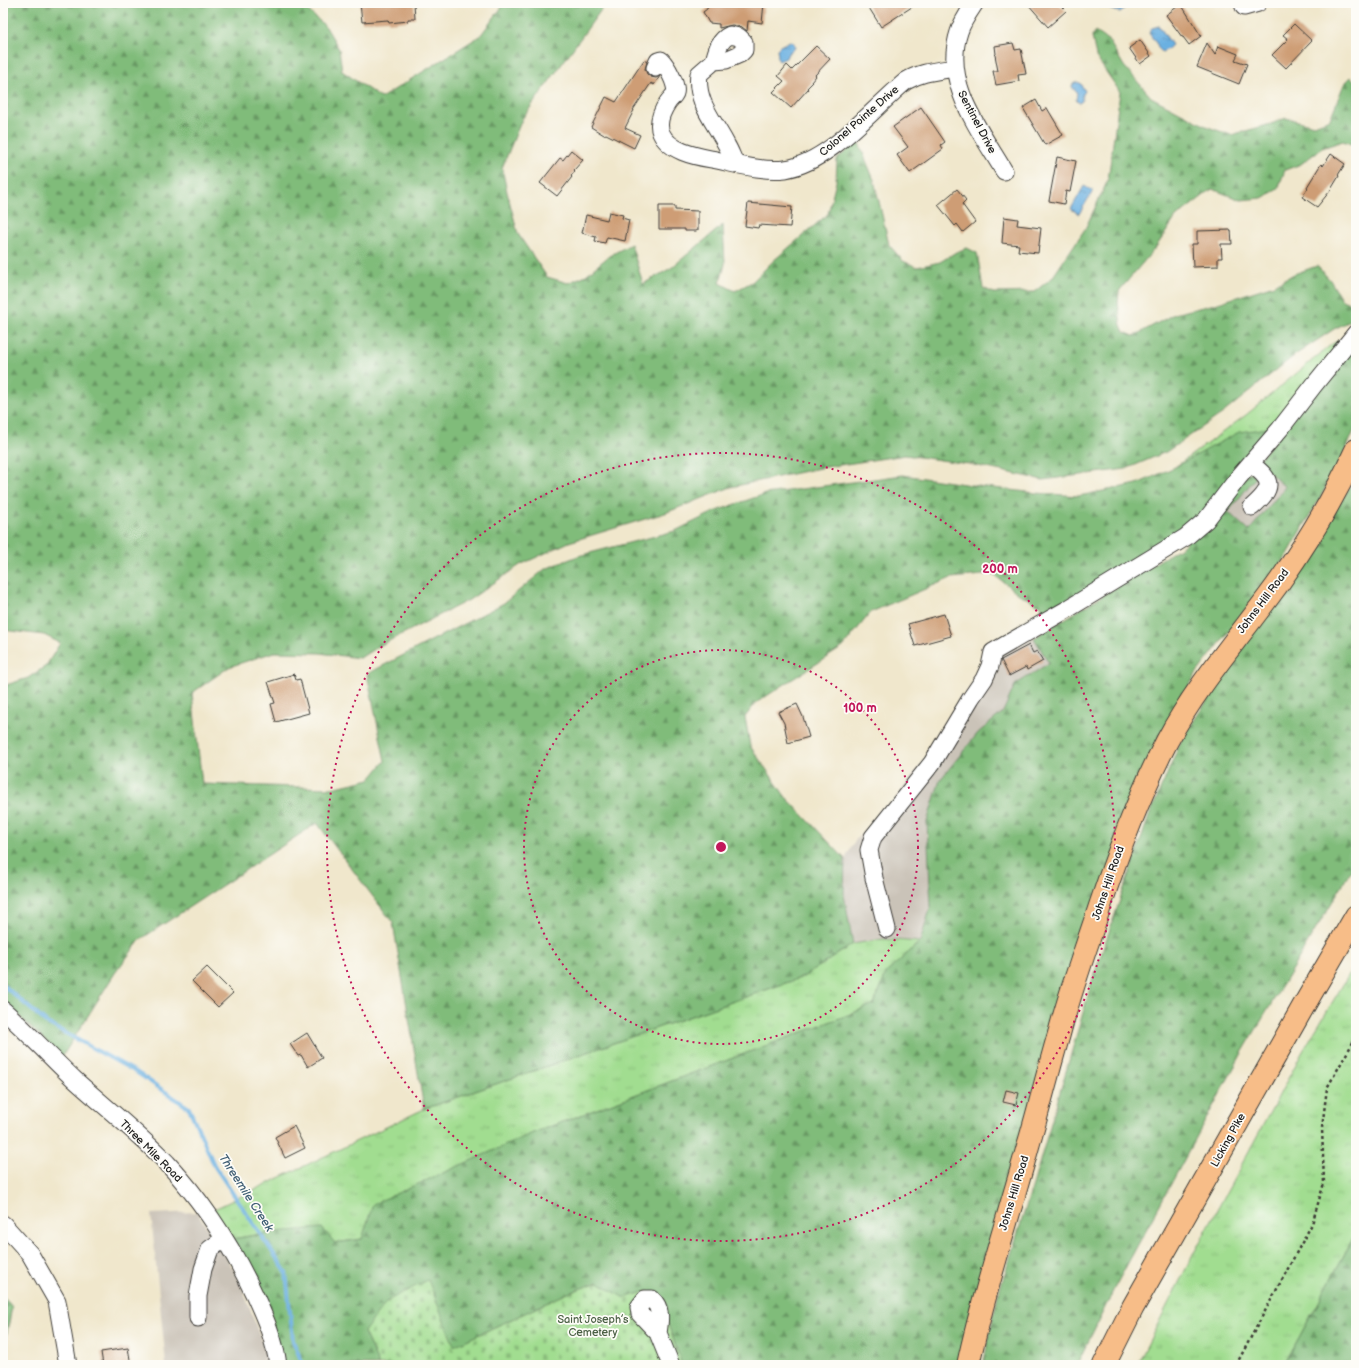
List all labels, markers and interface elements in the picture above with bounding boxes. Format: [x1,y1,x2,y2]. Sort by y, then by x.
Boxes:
street label: Colonel Pointe Drive [817,83,902,159]
street label: Sentinel Drive [955,88,999,156]
text: 200 m [982,562,1018,577]
street label: Johns Hill Road [1234,566,1292,636]
text: 100 m [843,701,877,716]
centre of rings [714,840,728,854]
street label: Johns Hill Road [1089,844,1127,922]
street label: Licking Pike [1208,1110,1248,1169]
street label: Three Mile Road [117,1117,185,1185]
water label: Threemile Creek [215,1151,277,1236]
street label: Johns Hill Road [996,1154,1032,1232]
park label: Saint Joseph’s Cemetery [557,1313,629,1339]

